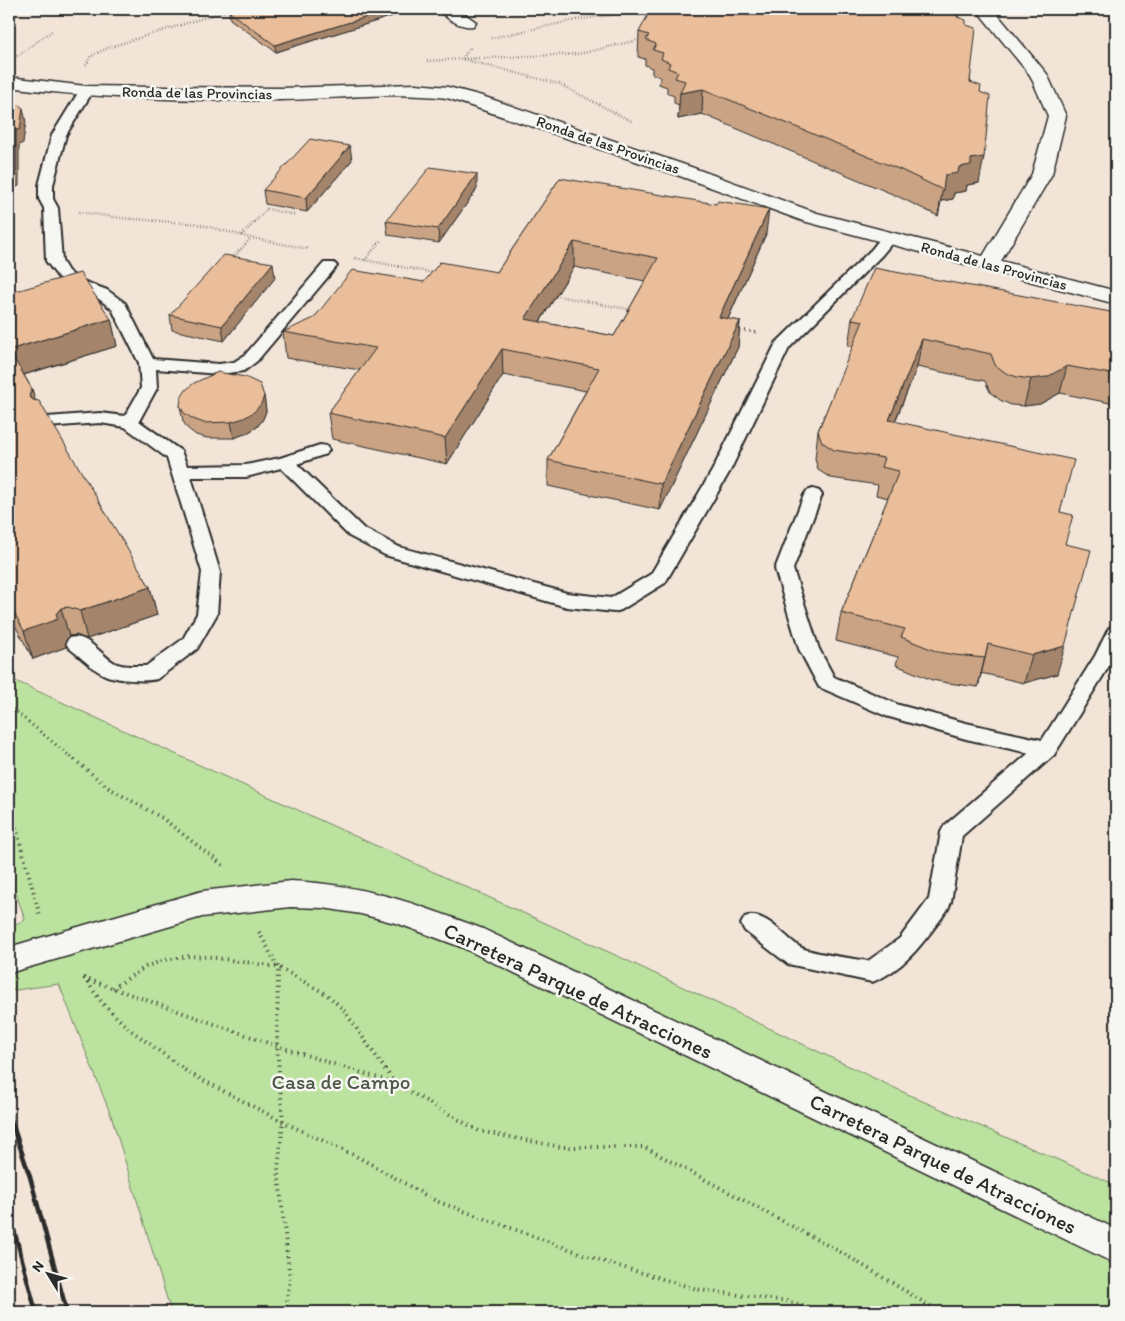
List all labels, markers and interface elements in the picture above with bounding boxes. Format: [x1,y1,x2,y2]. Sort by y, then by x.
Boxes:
street label: Ronda de las Provincias [122,83,273,103]
street label: Ronda de las Provincias [534,112,682,178]
street label: Ronda de las Provincias [919,238,1069,294]
street label: Carretera Parque de Atracciones [440,917,717,1064]
park label: Casa de Campo [272,1069,410,1094]
street label: Carretera Parque de Atracciones [806,1088,1081,1239]
north arrow [22,1248,72,1298]
text: N [28,1258,48,1275]

